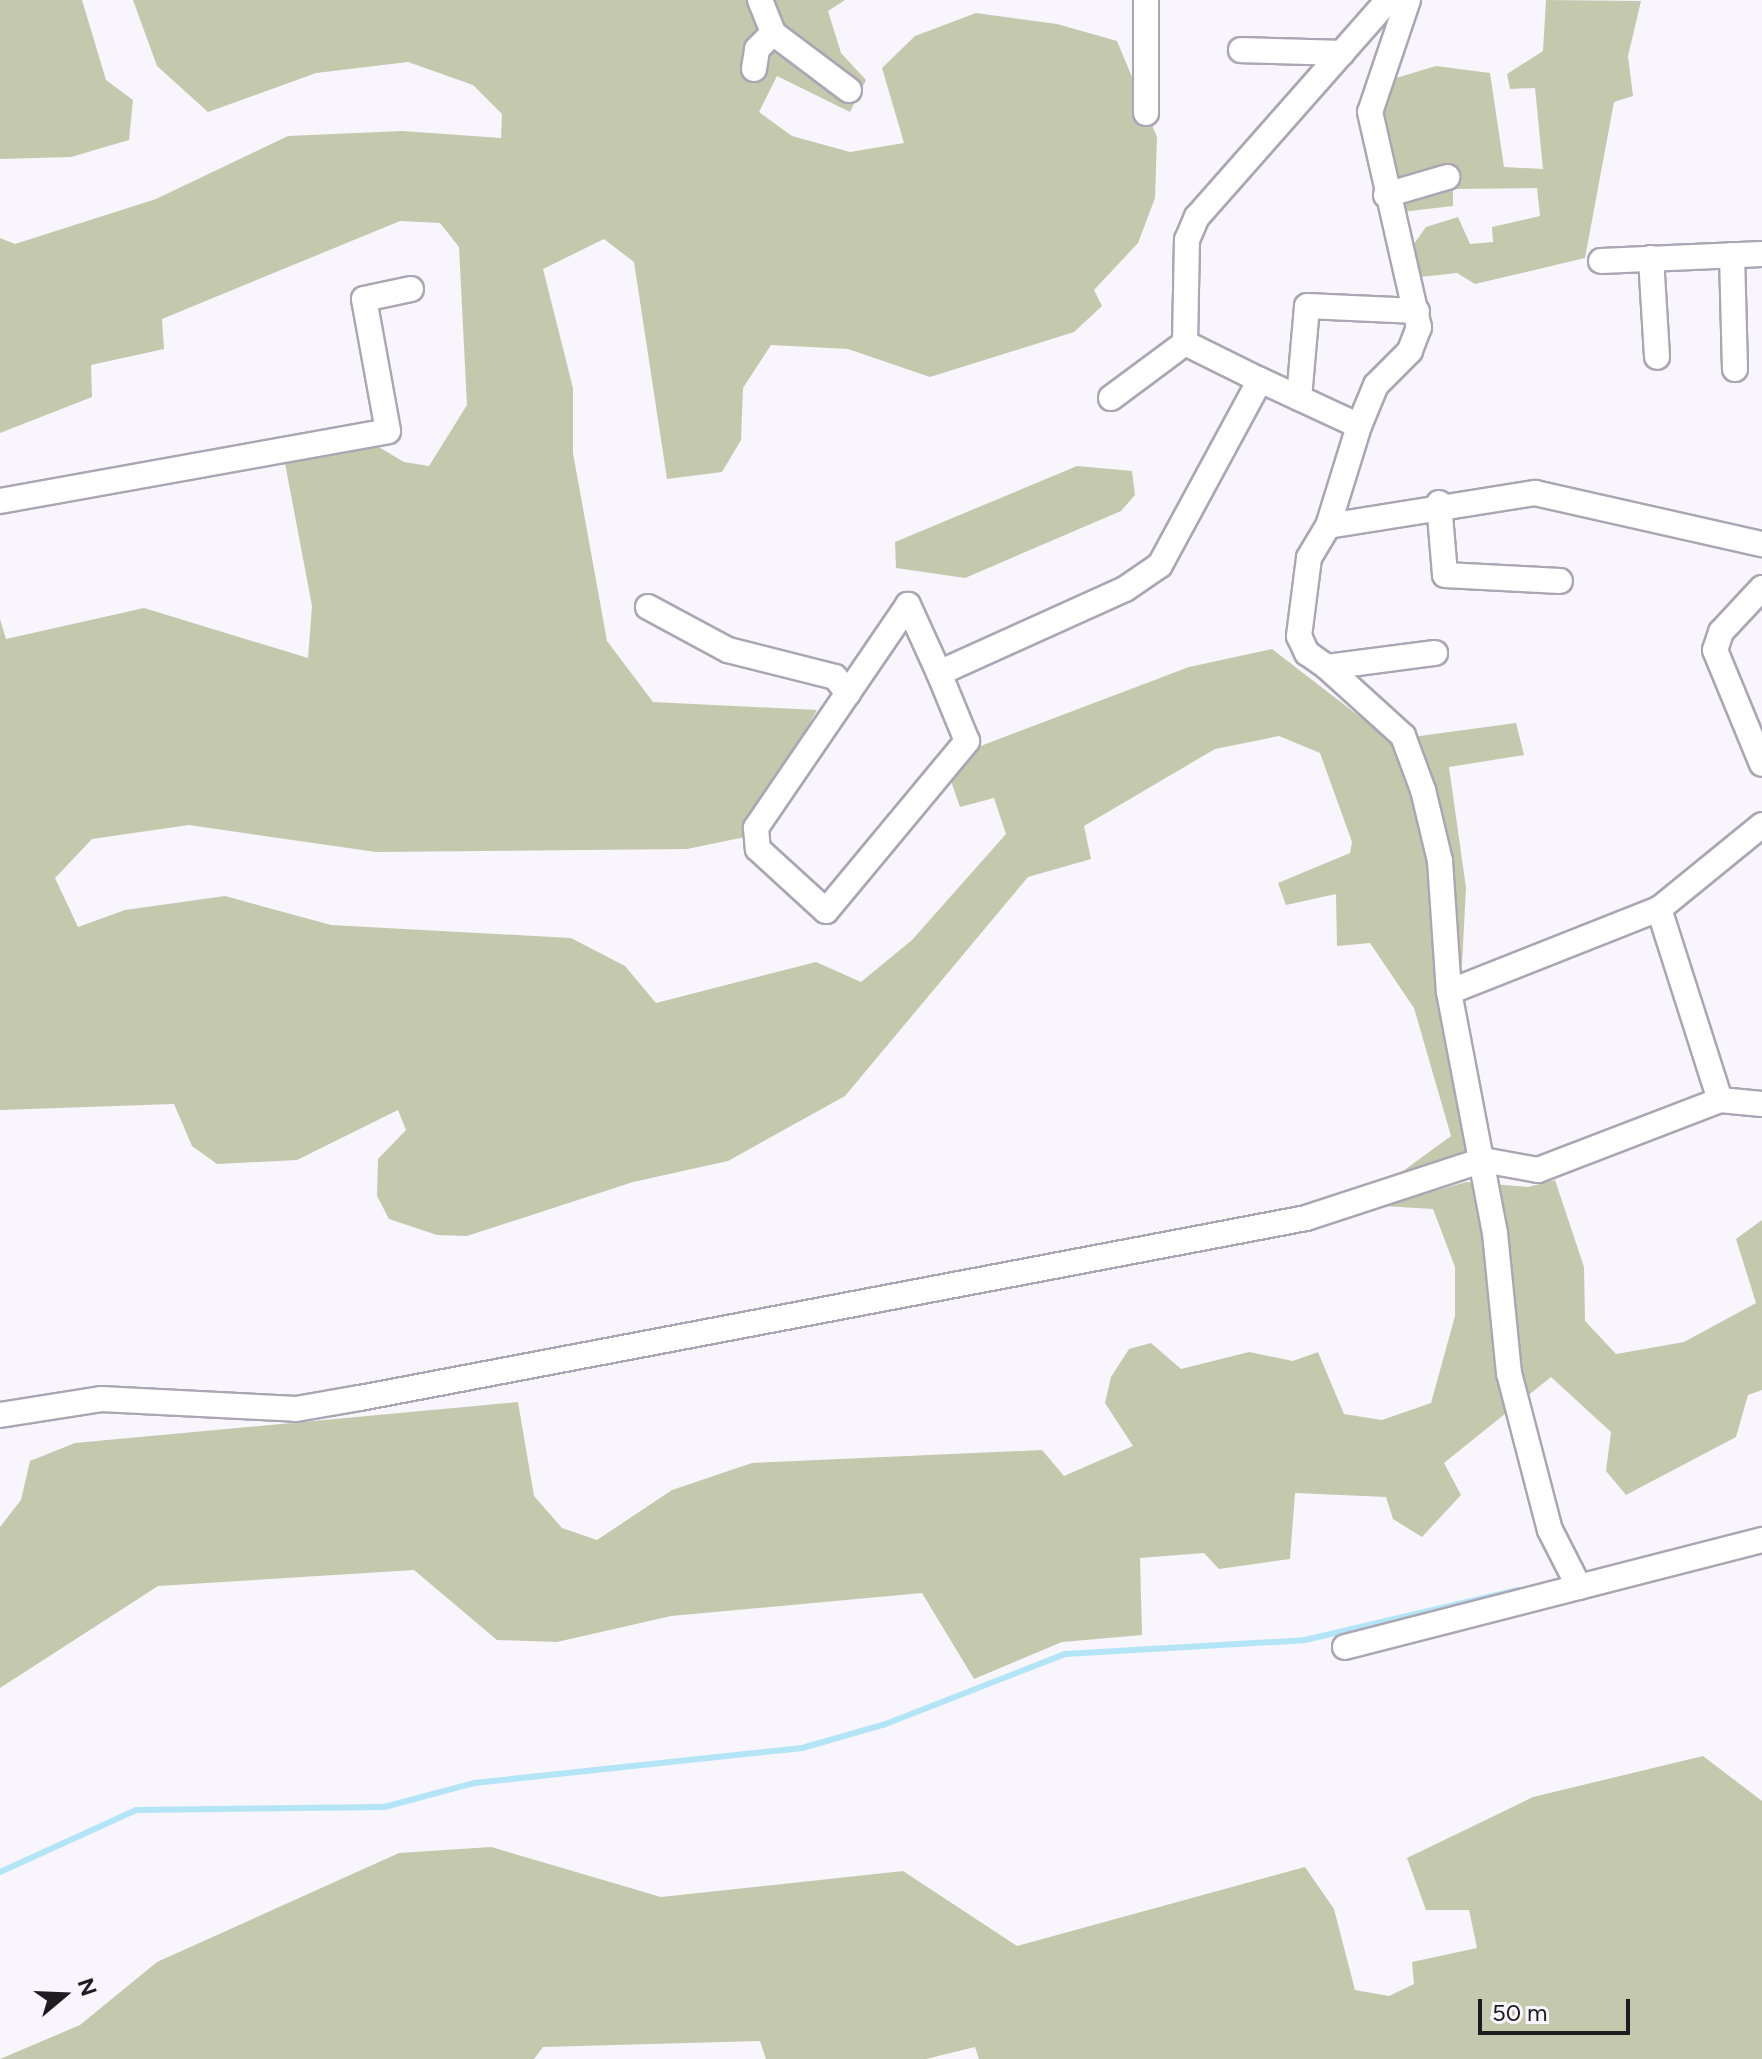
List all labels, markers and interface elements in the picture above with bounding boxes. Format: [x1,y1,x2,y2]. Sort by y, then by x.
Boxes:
north arrow [24,1955,104,2035]
text: N [72,1975,103,1999]
scale bar [1482,1983,1634,2033]
text: 50 m [1492,1998,1548,2027]

